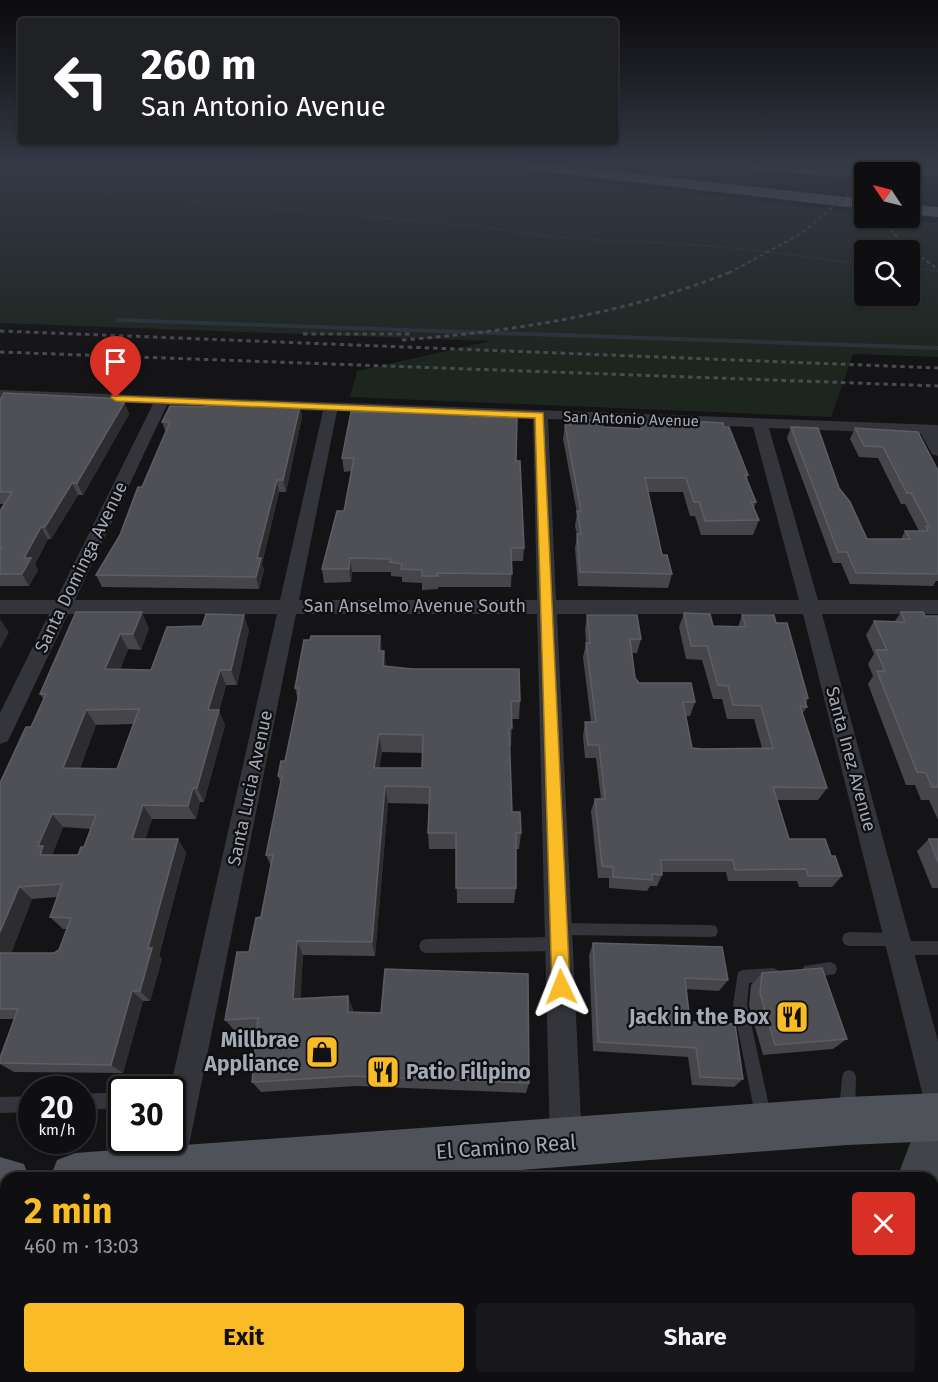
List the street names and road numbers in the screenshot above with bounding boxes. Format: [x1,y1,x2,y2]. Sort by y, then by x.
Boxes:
street label: San Antonio Avenue [563,408,699,430]
street label: Santa Dominga Avenue [30,478,132,656]
street label: San Anselmo Avenue South [304,595,526,617]
street label: Santa Inez Avenue [821,684,881,834]
street label: Santa Lucia Avenue [223,708,277,868]
street label: El Camino Real [435,1129,577,1165]

